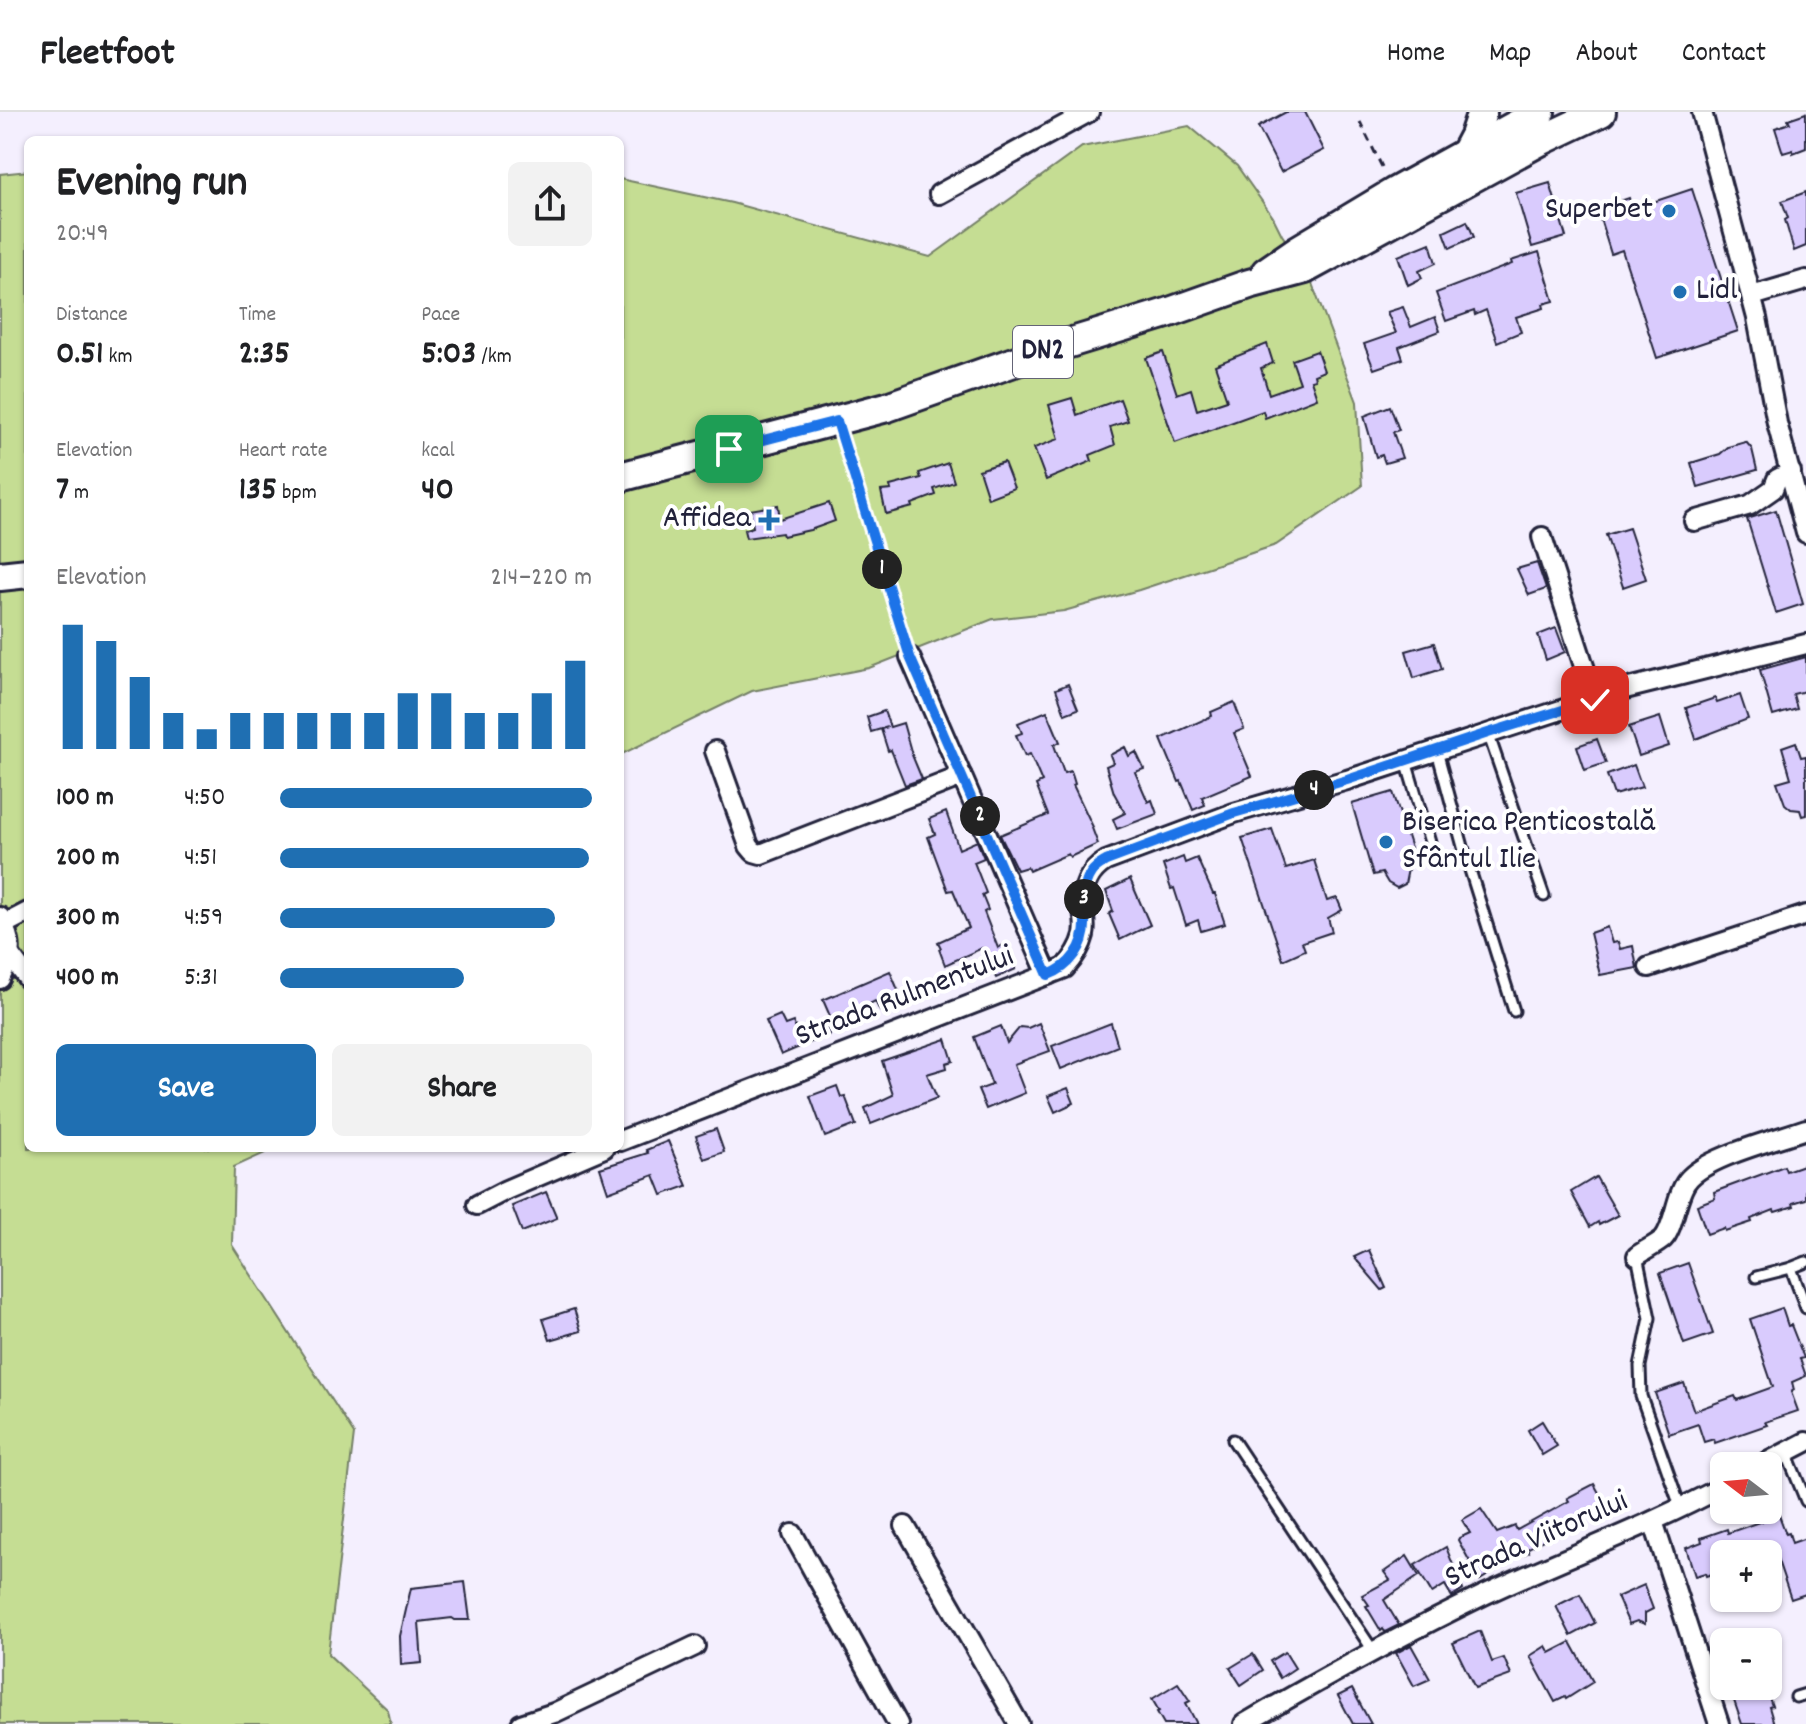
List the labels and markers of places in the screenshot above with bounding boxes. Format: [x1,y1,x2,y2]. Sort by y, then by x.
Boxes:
place label: Superbet [1545,188,1653,234]
marker: Superbet [1660,202,1678,220]
place label: Lidl [1696,269,1738,315]
marker: Lidl [1671,283,1689,301]
pin [695,415,763,483]
place label: Affidea [663,497,752,543]
marker: Affidea [758,509,780,531]
pin: 1 [862,549,902,589]
pin [1561,666,1629,734]
pin: 4 [1294,770,1334,810]
pin: 2 [960,796,1000,836]
place label: Biserica Penticostală Sfântul Ilie [1402,801,1656,884]
marker: Biserica Penticostală Sfântul Ilie [1377,833,1395,851]
pin: 3 [1064,879,1104,919]

